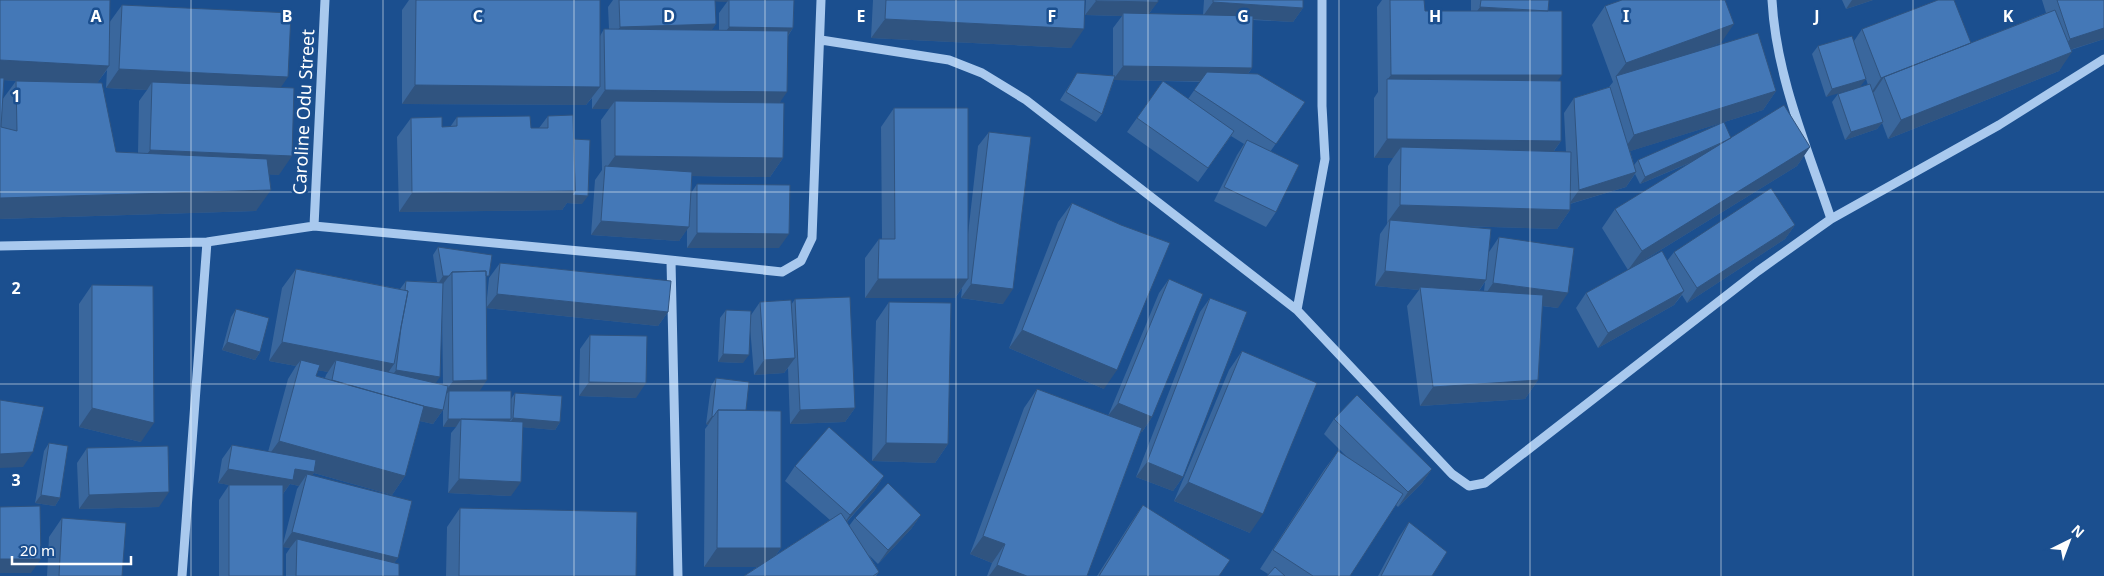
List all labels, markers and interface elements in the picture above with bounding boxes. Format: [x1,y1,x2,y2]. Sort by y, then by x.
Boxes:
text: A [90,5,102,27]
text: B [282,5,292,27]
text: C [473,5,483,27]
text: D [663,5,675,27]
text: E [857,5,866,27]
text: F [1048,5,1056,27]
text: G [1237,5,1249,27]
text: H [1429,5,1441,27]
text: I [1623,5,1629,27]
text: J [1812,5,1820,27]
text: K [2003,5,2014,27]
street label: Caroline Odu Street [287,28,319,195]
text: 1 [11,85,21,107]
text: 2 [11,277,21,299]
text: 3 [11,469,21,491]
north arrow [2044,516,2094,566]
text: N [2067,520,2089,542]
scale bar [12,534,131,566]
text: 20 m [20,540,55,560]

